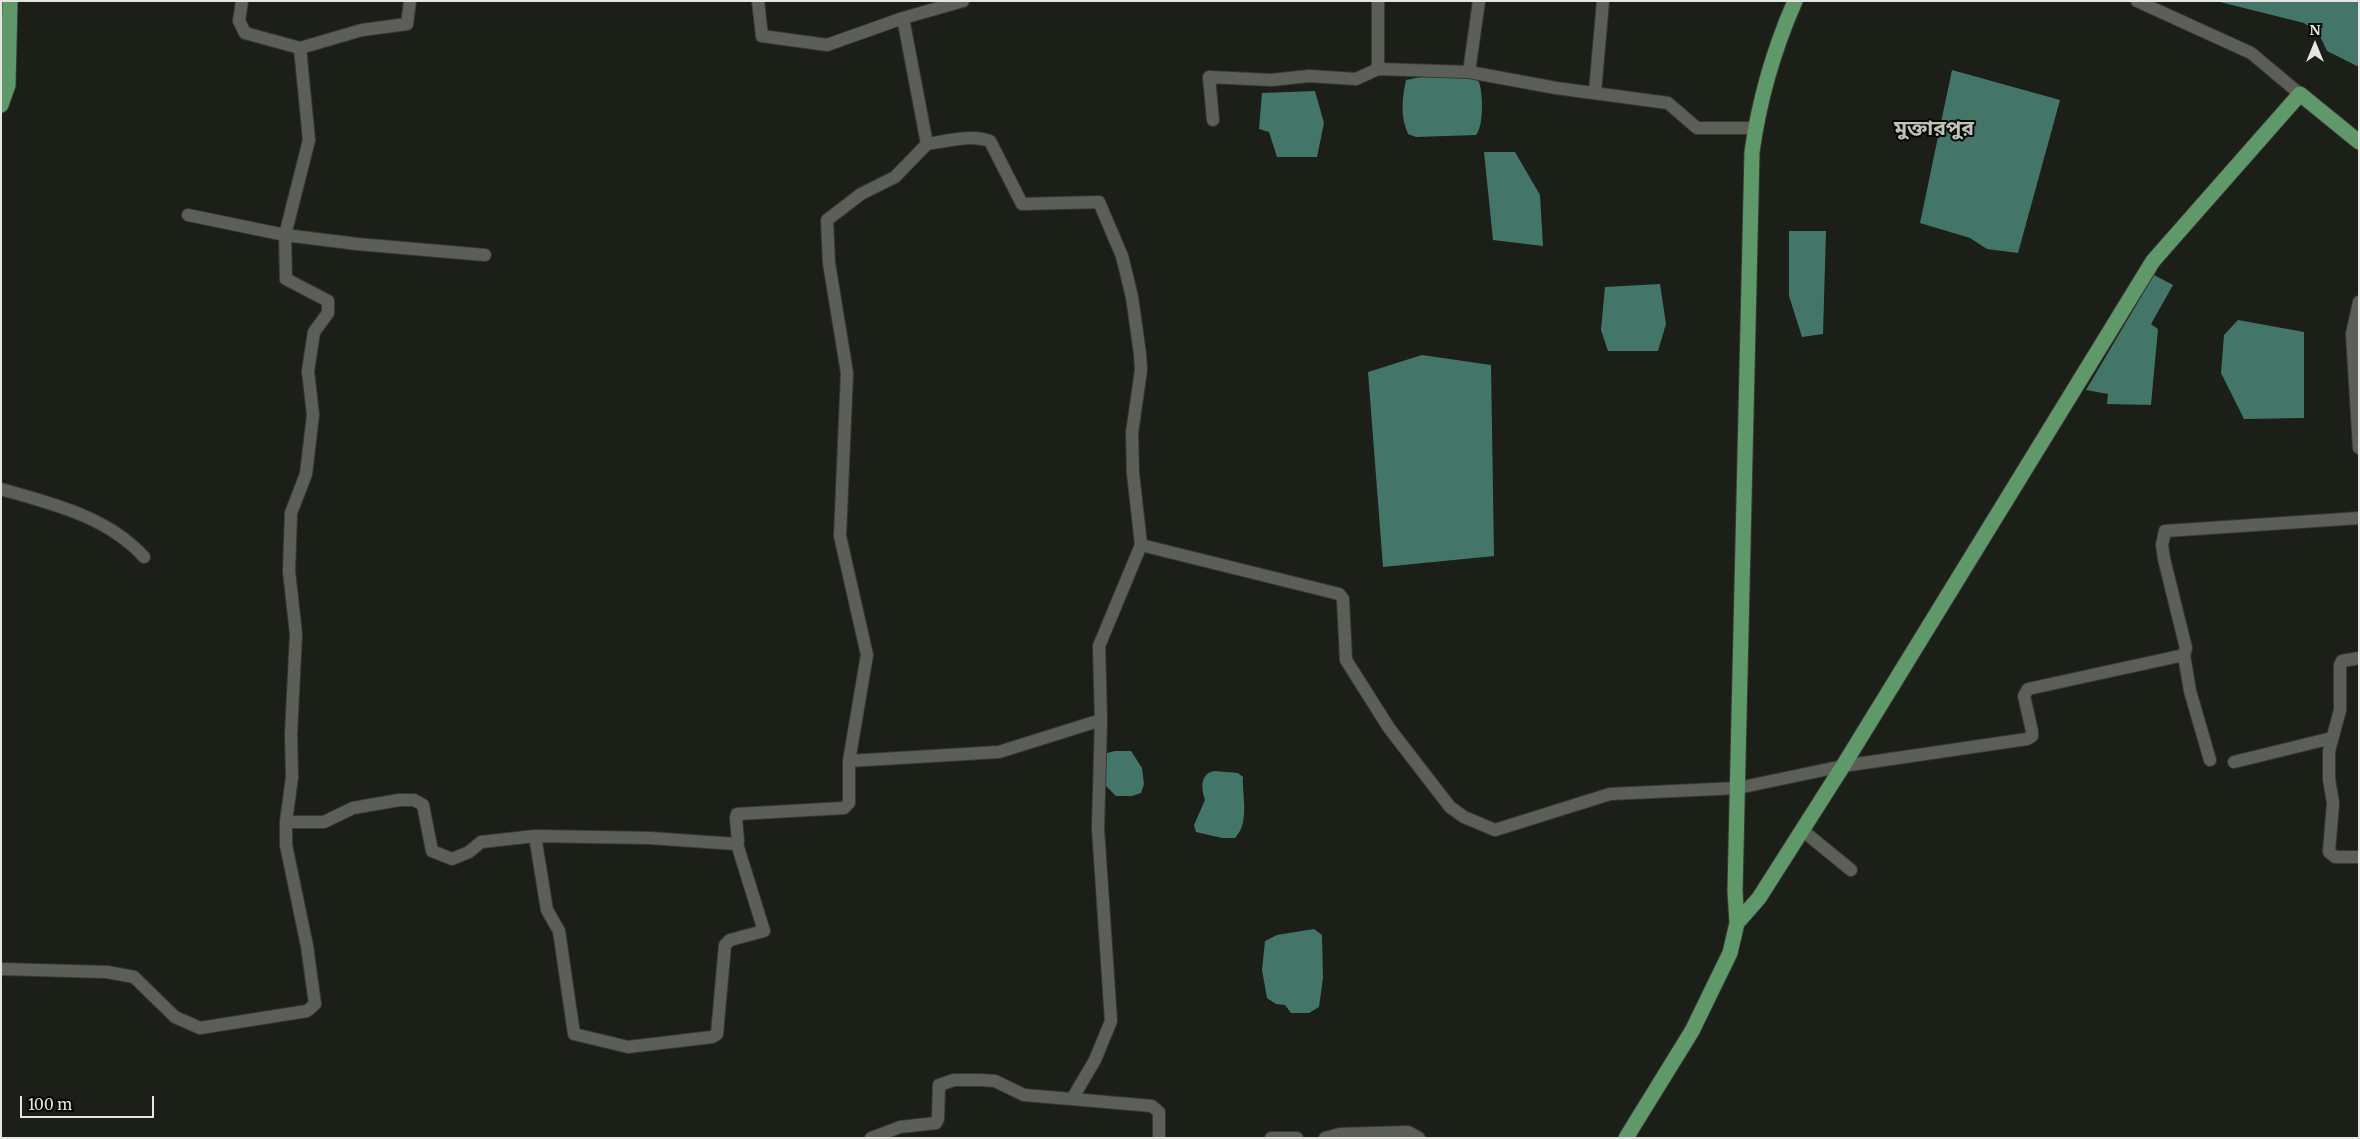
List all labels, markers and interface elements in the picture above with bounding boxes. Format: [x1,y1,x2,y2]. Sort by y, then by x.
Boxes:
north arrow [2290,20,2340,70]
text: N [2309,21,2321,39]
district label: মুক্তারপুর [1894,116,1974,142]
scale bar [22,1086,156,1118]
text: 100 m [28,1095,72,1114]

